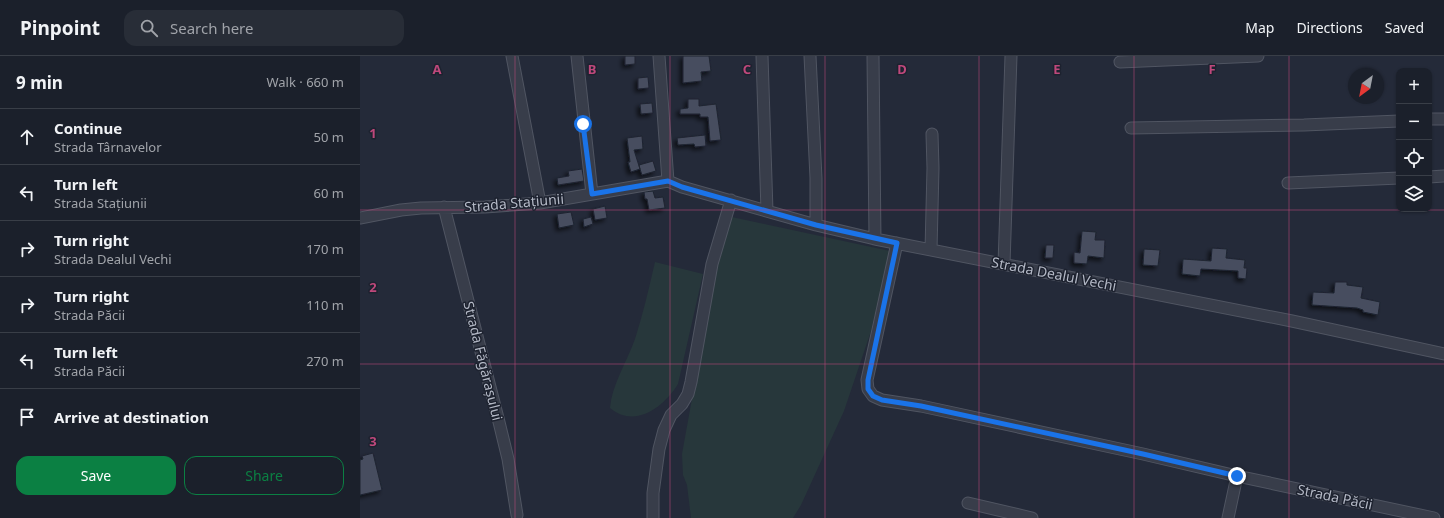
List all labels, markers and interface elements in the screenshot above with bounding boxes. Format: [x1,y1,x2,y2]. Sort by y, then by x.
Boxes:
search box [124,10,404,46]
text: Pinpoint [20,15,100,41]
icon: search [138,17,160,39]
text: Search here [170,18,253,38]
text: Map [1245,18,1274,37]
text: Directions [1296,18,1363,37]
text: Saved [1385,18,1424,37]
text: A [433,60,442,78]
text: B [588,60,596,78]
text: C [743,60,751,78]
text: D [897,60,907,78]
text: E [1053,60,1061,78]
text: F [1208,60,1216,78]
north arrow [1348,68,1384,104]
map controls [1396,68,1432,212]
button: + [1396,68,1432,104]
text: 9 min [16,71,63,94]
text: Walk · 660 m [266,73,344,91]
button: − [1396,104,1432,140]
route start [574,115,592,133]
text: Continue [54,118,122,138]
text: 1 [369,124,377,142]
icon: ahead [16,126,38,148]
text: 50 m [314,128,344,146]
text: Strada Târnavelor [54,138,162,156]
button: locate [1396,140,1432,176]
text: Turn left [54,174,118,194]
button: layers [1396,176,1432,212]
icon: left [16,182,38,204]
text: 60 m [314,184,344,202]
street label: Strada Stațiunii [463,189,565,216]
text: Strada Stațiunii [54,194,147,212]
text: Turn right [54,230,129,250]
icon: right [16,238,38,260]
text: 170 m [306,240,344,258]
text: Strada Dealul Vechi [54,250,172,268]
street label: Strada Dealul Vechi [990,252,1118,295]
text: 2 [369,278,377,296]
text: Turn right [54,286,129,306]
icon: right [16,294,38,316]
text: 110 m [306,296,344,314]
street label: Strada Făgărașului [459,299,508,423]
text: Strada Păcii [54,306,125,324]
text: Turn left [54,342,118,362]
icon: left [16,350,38,372]
text: 270 m [306,352,344,370]
text: Strada Păcii [54,362,125,380]
icon: arrive [16,406,38,428]
text: Arrive at destination [54,407,209,427]
text: 3 [369,432,377,450]
button: Save [16,456,176,495]
button: Share [184,456,344,495]
route end [1228,467,1246,485]
street label: Strada Păcii [1296,479,1374,514]

